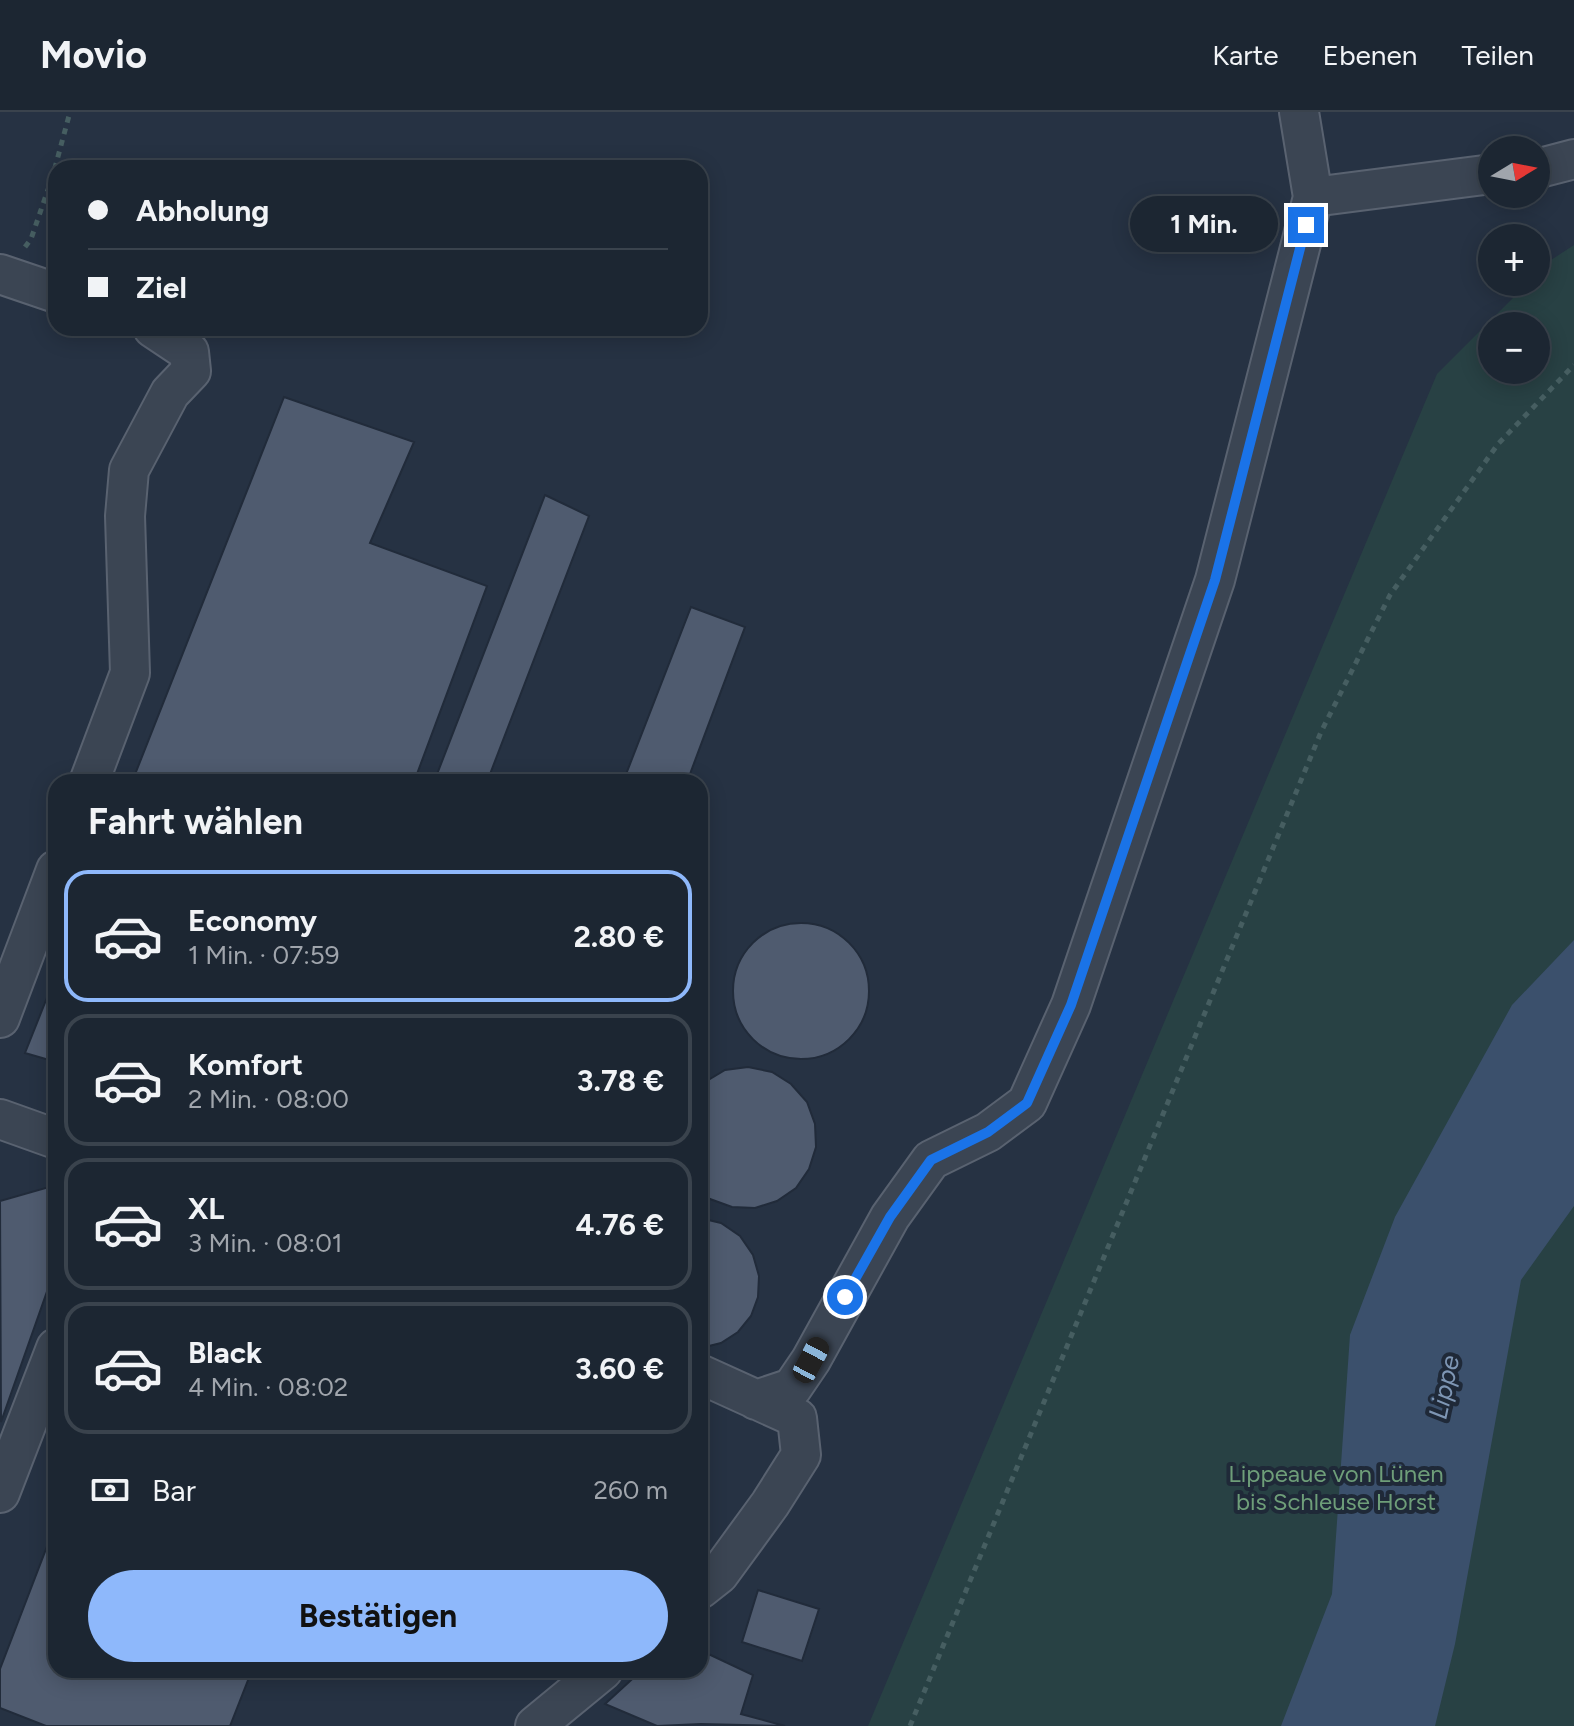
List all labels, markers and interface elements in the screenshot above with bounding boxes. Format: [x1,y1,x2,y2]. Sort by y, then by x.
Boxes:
text: Movio [40,32,147,78]
text: Karte [1212,38,1279,72]
text: Ebenen [1323,38,1417,72]
text: Teilen [1461,38,1534,72]
north arrow [1478,136,1550,208]
map controls [1478,136,1550,384]
text: Abholung [136,192,269,229]
callout: 1 Min. [1130,197,1278,253]
route end [1288,207,1324,243]
text: 1 Min. [1170,208,1238,240]
button: + [1478,224,1550,296]
text: Ziel [136,269,187,306]
button: − [1478,312,1550,384]
text: Fahrt wählen [88,800,303,843]
icon: car [92,900,164,972]
text: Economy [188,902,317,939]
text: 2.80 € [573,918,664,955]
text: 1 Min. · 07:59 [188,939,339,971]
icon: car [92,1044,164,1116]
text: Komfort [188,1046,303,1083]
text: 3.78 € [577,1062,664,1099]
text: 2 Min. · 08:00 [188,1083,349,1115]
icon: car [92,1188,164,1260]
text: XL [188,1190,224,1227]
text: 4.76 € [576,1206,664,1243]
text: 3 Min. · 08:01 [188,1227,343,1259]
route start [827,1279,863,1315]
icon: car [92,1332,164,1404]
car [789,1333,833,1387]
text: Black [188,1334,262,1371]
text: 3.60 € [575,1350,664,1387]
water label: Lippe [1422,1352,1466,1422]
text: 4 Min. · 08:02 [188,1371,348,1403]
park label: Lippeaue von Lünen bis Schleuse Horst [1228,1459,1444,1516]
icon: cash [88,1468,132,1512]
text: Bar [152,1472,196,1509]
text: 260 m [594,1474,668,1506]
button: Bestätigen [88,1570,668,1662]

